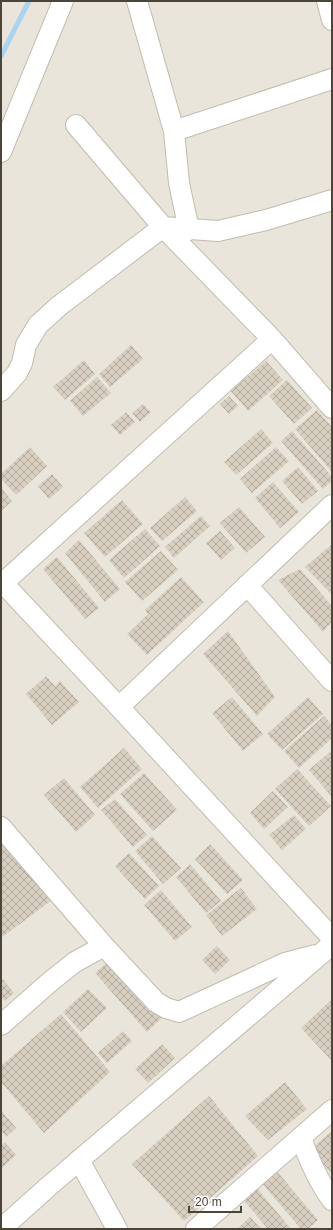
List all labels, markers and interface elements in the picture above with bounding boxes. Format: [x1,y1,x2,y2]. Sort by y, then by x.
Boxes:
scale bar [189,1188,241,1214]
text: 20 m [195,1195,222,1209]

